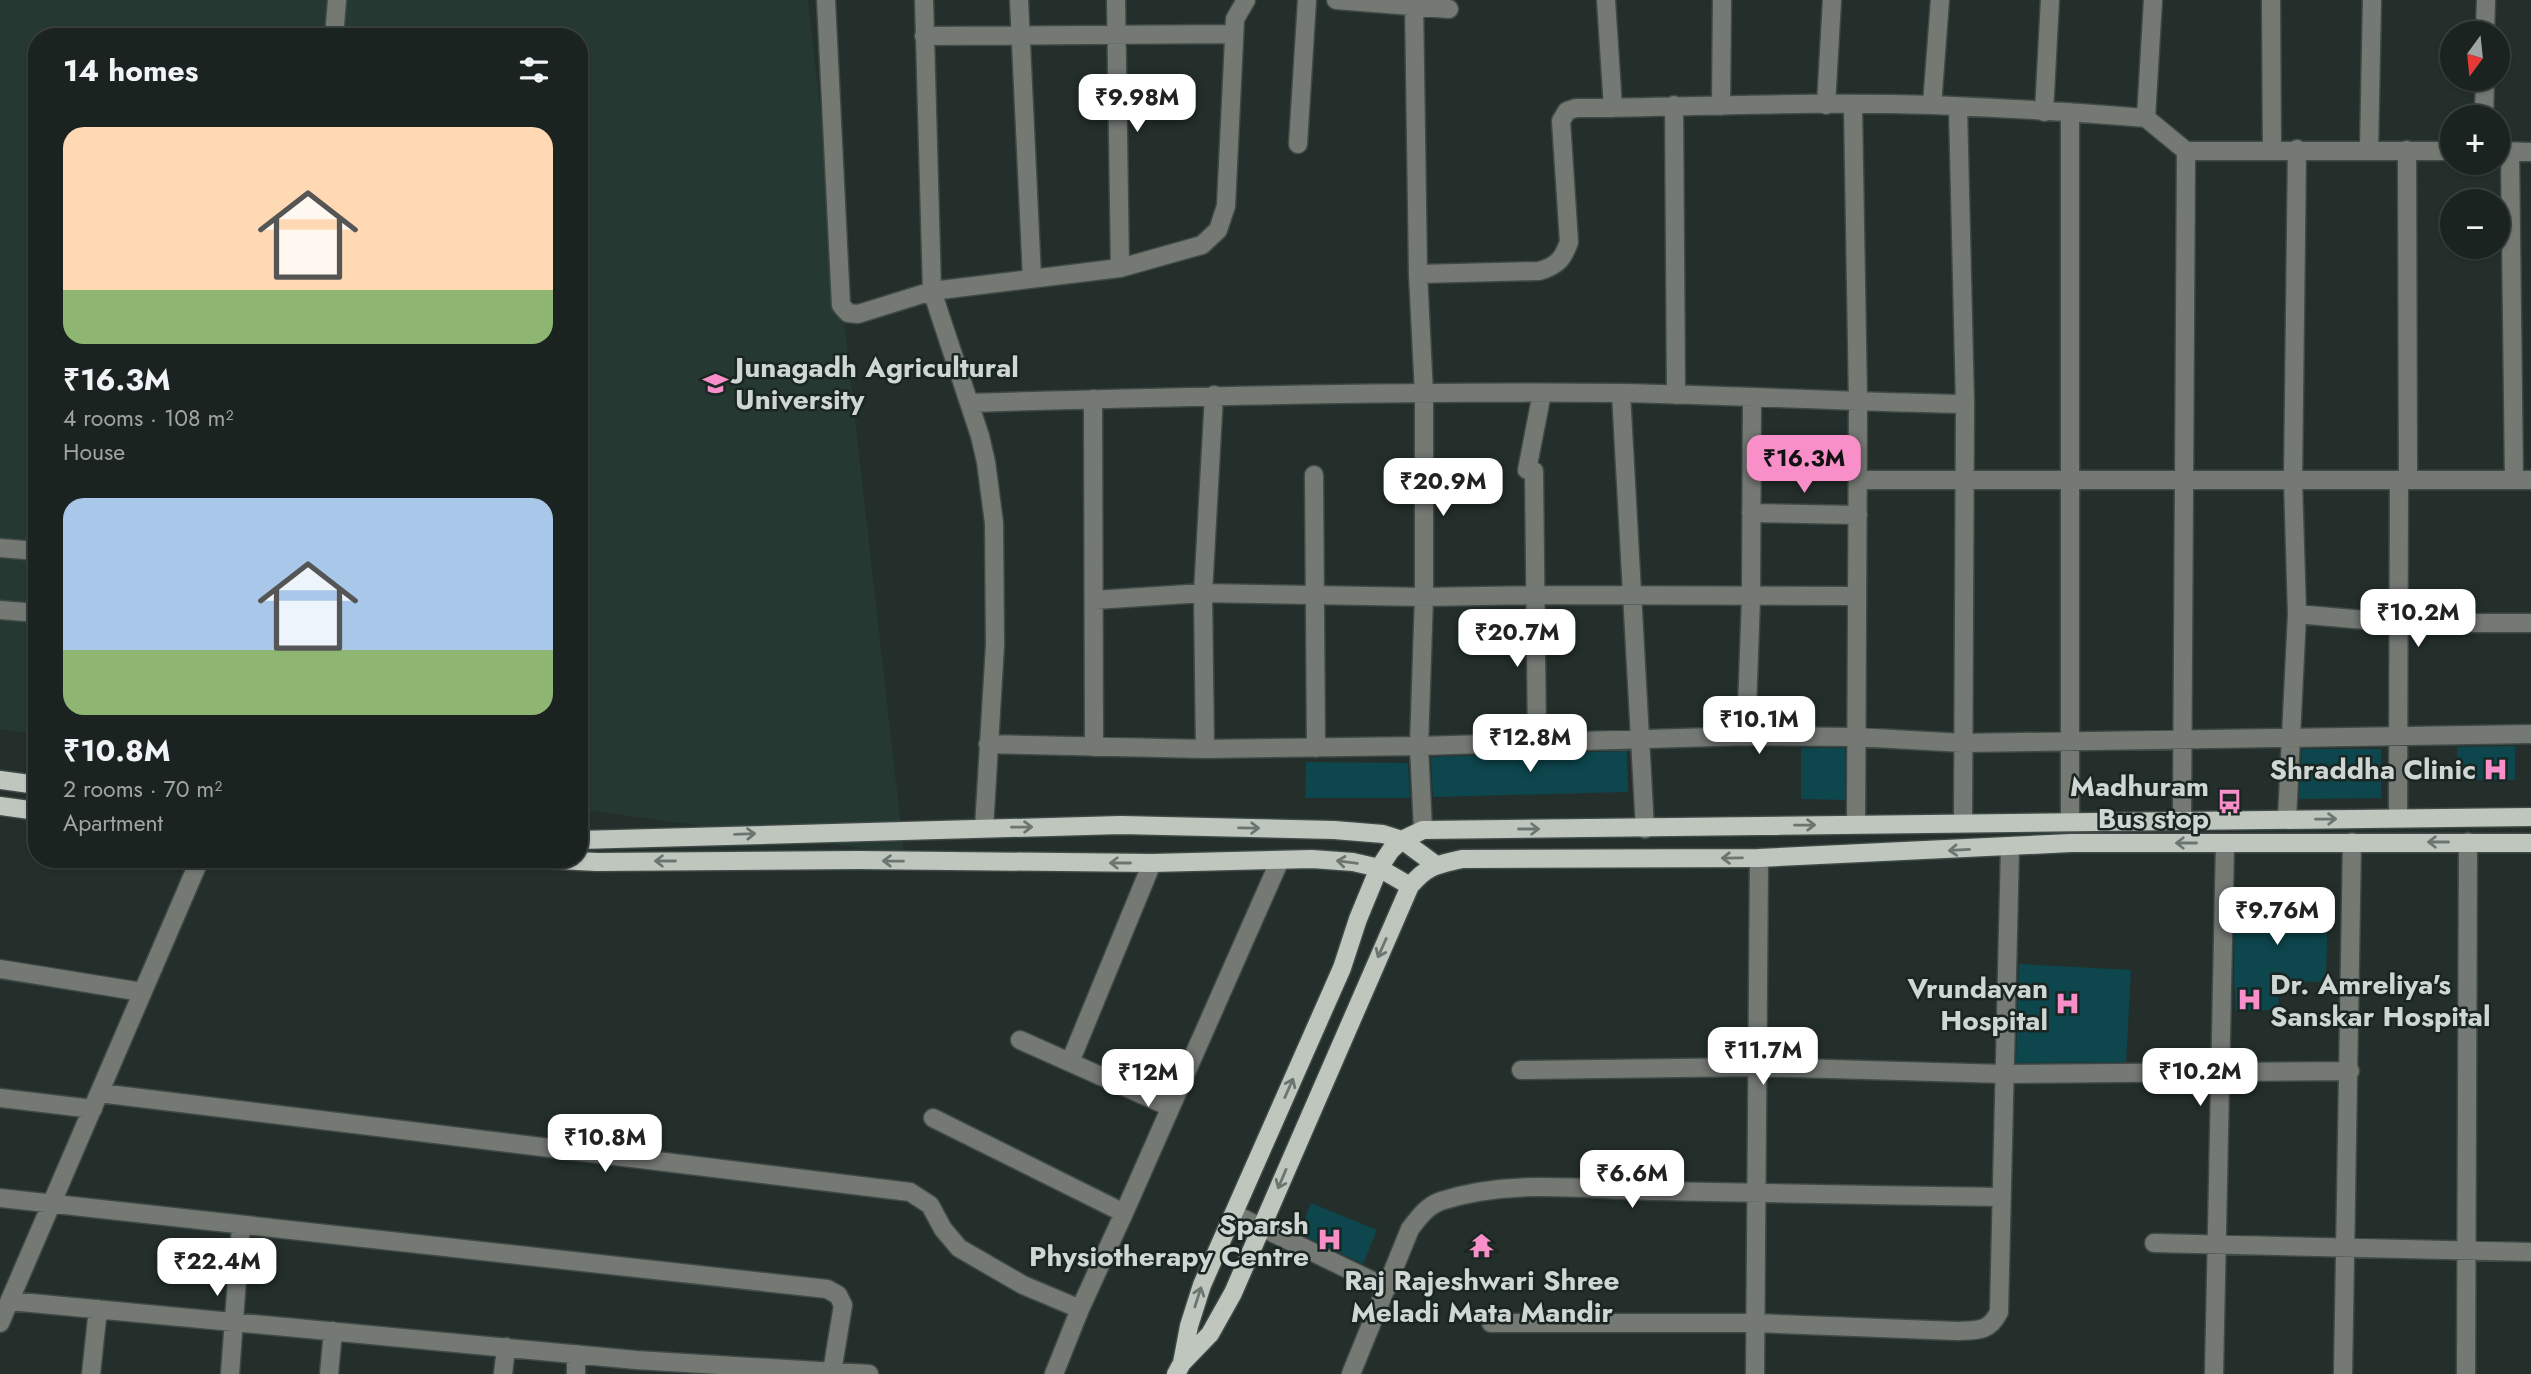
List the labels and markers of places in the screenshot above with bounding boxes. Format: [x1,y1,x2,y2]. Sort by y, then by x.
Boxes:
pin: ₹9.98M [1080,74,1194,134]
place label: Junagadh Agricultural University [730,347,1019,420]
school or university icon: Junagadh Agricultural University [701,369,729,397]
pin: ₹16.3M [1747,435,1861,495]
pin: ₹20.9M [1386,458,1500,518]
pin: ₹10.2M [2361,590,2475,649]
pin: ₹20.7M [1460,610,1574,669]
pin: ₹10.1M [1702,696,1816,756]
pin: ₹12.8M [1473,714,1587,774]
place label: Shraddha Clinic [2269,749,2476,790]
hospital icon: Shraddha Clinic [2482,755,2510,783]
place label: Madhuram Bus stop [2070,766,2209,839]
bus stop icon: Madhuram Bus stop [2215,788,2243,816]
pin: ₹9.76M [2220,888,2334,947]
place label: Dr. Amreliya's Sanskar Hospital [2270,964,2490,1037]
place label: Vrundavan Hospital [1906,968,2048,1041]
hospital icon: Dr. Amreliya's Sanskar Hospital [2236,986,2264,1014]
hospital icon: Vrundavan Hospital [2054,990,2082,1018]
pin: ₹11.7M [1706,1028,1820,1087]
pin: ₹10.2M [2143,1048,2257,1108]
pin: ₹12M [1107,1050,1189,1109]
pin: ₹10.8M [548,1114,662,1174]
pin: ₹6.6M [1583,1150,1681,1210]
place label: Sparsh Physiotherapy Centre [1029,1204,1309,1277]
hospital icon: Sparsh Physiotherapy Centre [1315,1226,1343,1254]
temple icon: Raj Rajeshwari Shree Meladi Mata Mandir [1468,1232,1496,1260]
pin: ₹22.4M [160,1238,274,1298]
place label: Raj Rajeshwari Shree Meladi Mata Mandir [1344,1260,1620,1333]

